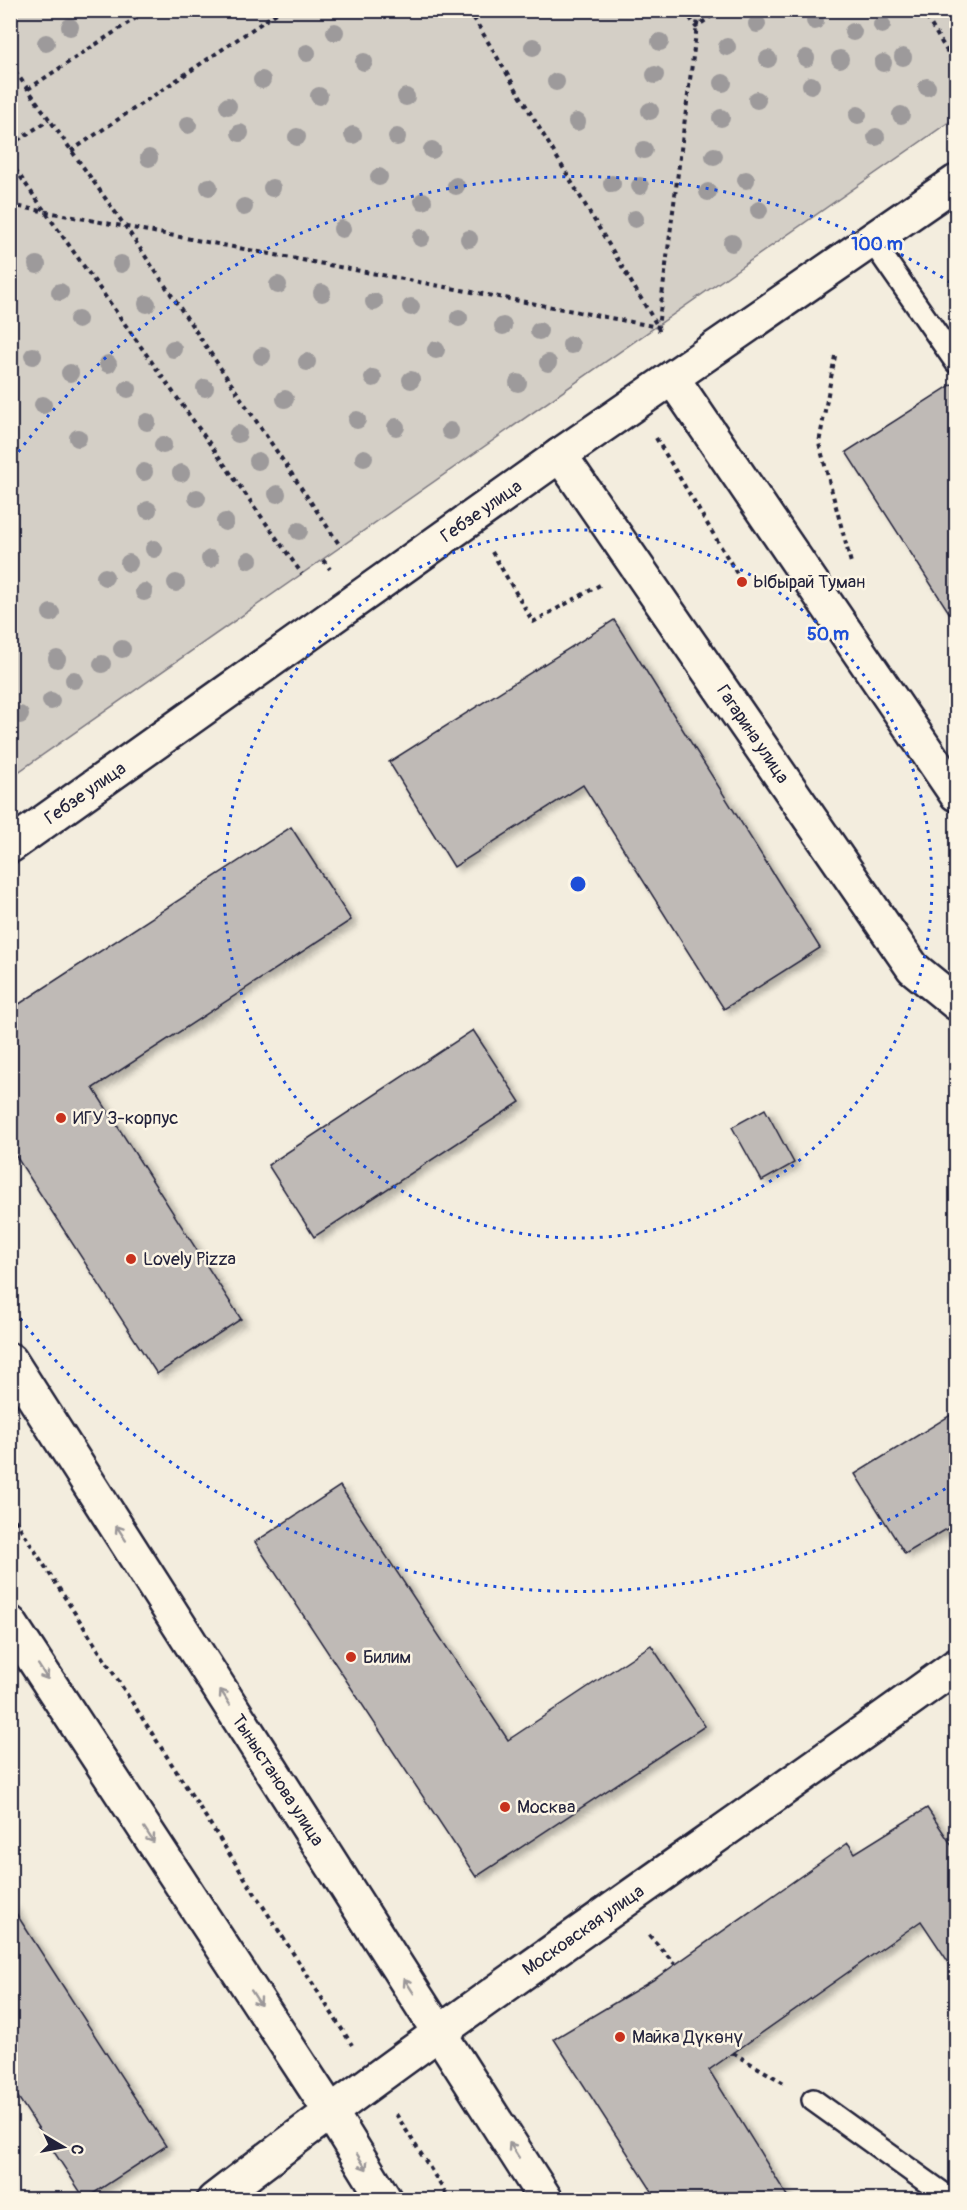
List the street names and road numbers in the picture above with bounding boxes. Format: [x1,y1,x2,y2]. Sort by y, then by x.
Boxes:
street label: Гебзе улица [436,475,526,548]
street label: Гагарина улица [711,681,794,788]
street label: Гебзе улица [40,757,130,830]
street label: Тыныстанова улица [226,1710,329,1851]
street label: Московская улица [518,1880,649,1981]

